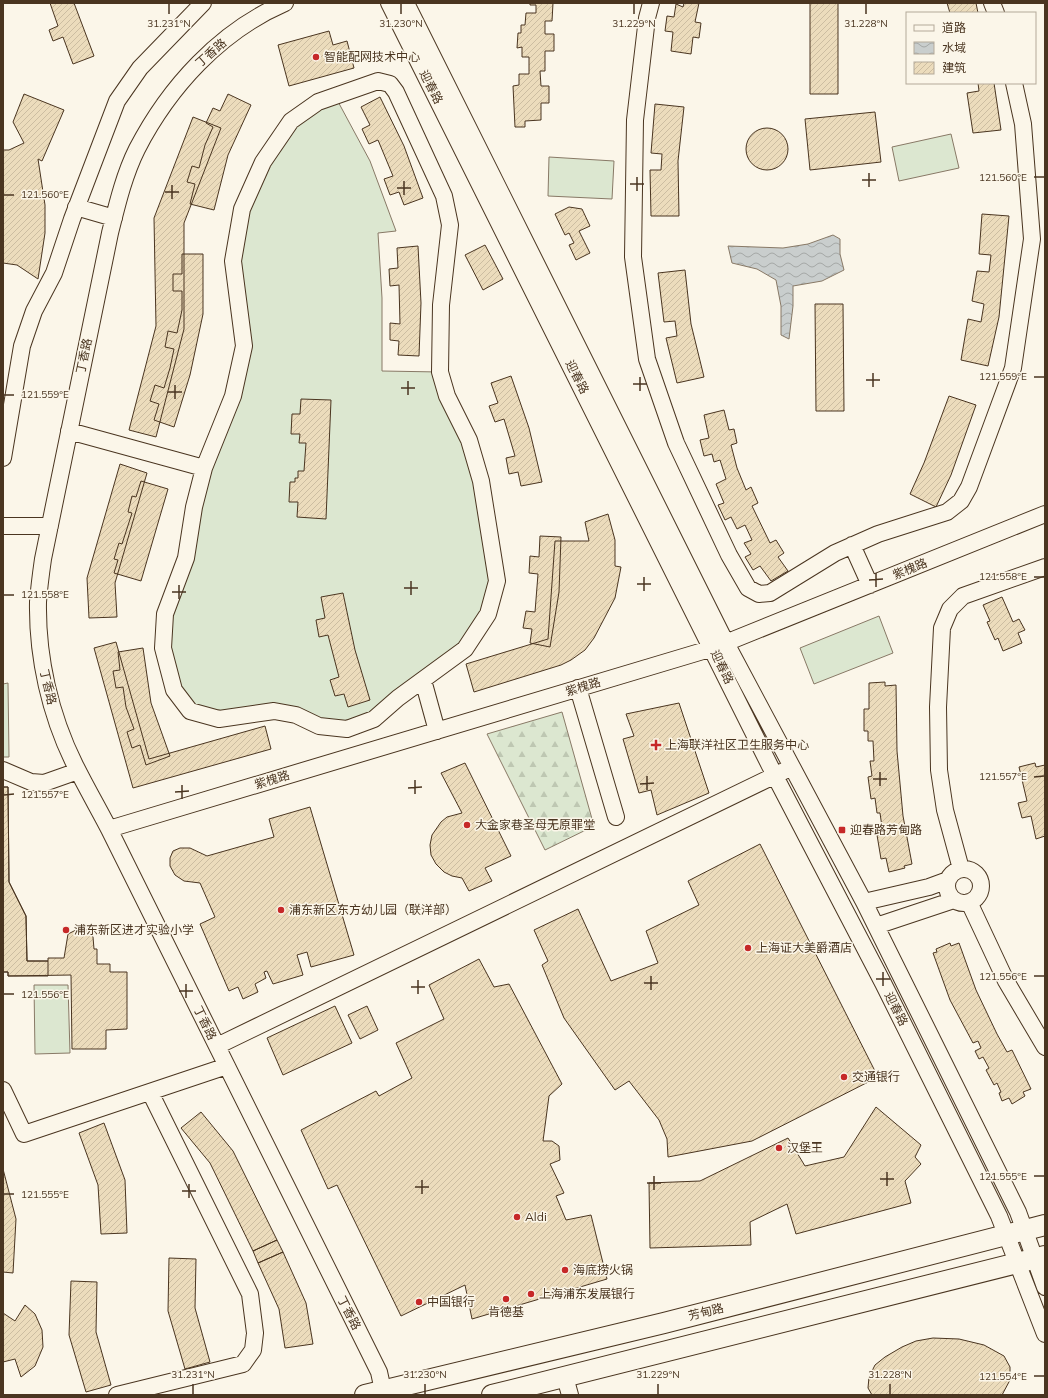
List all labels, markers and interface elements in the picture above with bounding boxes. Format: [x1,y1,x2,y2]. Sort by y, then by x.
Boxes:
legend [906,12,1036,84]
text: 31.231°N [147,17,191,30]
text: 31.230°N [379,17,423,30]
text: 31.229°N [612,17,656,30]
text: 31.228°N [844,17,888,30]
text: 道路 [942,20,966,35]
street label: 丁香路 [192,35,229,70]
text: 水域 [942,40,966,55]
place label: 智能配网技术中心 [324,49,420,64]
marker: 智能配网技术中心 [311,52,321,62]
text: 建筑 [942,60,966,75]
street label: 迎春路 [417,67,446,106]
text: 121.560°E [979,171,1027,184]
text: 121.560°E [21,188,69,201]
street label: 丁香路 [72,337,95,375]
street label: 迎春路 [563,357,592,396]
text: 121.559°E [979,370,1027,383]
text: 121.559°E [21,388,69,401]
street label: 紫槐路 [890,555,929,582]
text: 121.558°E [979,570,1027,583]
text: 121.558°E [21,588,69,601]
street label: 迎春路 [708,647,737,686]
street label: 丁香路 [37,668,60,706]
street label: 紫槐路 [563,674,602,699]
place label: 上海联洋社区卫生服务中心 [665,737,809,752]
marker: 上海联洋社区卫生服务中心 [650,739,662,751]
street label: 紫槐路 [252,767,291,792]
text: 121.557°E [979,770,1027,783]
text: 121.557°E [21,788,69,801]
place label: 大金家巷圣母无原罪堂 [475,817,595,832]
marker: 大金家巷圣母无原罪堂 [462,820,472,830]
place label: 迎春路芳甸路 [850,822,922,837]
marker: 迎春路芳甸路 [837,825,847,835]
place label: 浦东新区东方幼儿园（联洋部） [289,902,457,917]
marker: 浦东新区东方幼儿园（联洋部） [276,905,286,915]
place label: 浦东新区进才实验小学 [74,922,194,937]
marker: 浦东新区进才实验小学 [61,925,71,935]
place label: 上海证大美爵酒店 [756,940,852,955]
marker: 上海证大美爵酒店 [743,943,753,953]
text: 121.556°E [979,970,1027,983]
text: 121.556°E [21,988,69,1001]
street label: 迎春路 [882,989,911,1028]
street label: 丁香路 [191,1003,220,1042]
place label: 交通银行 [852,1069,900,1084]
marker: 交通银行 [839,1072,849,1082]
place label: 汉堡王 [787,1140,823,1155]
marker: 汉堡王 [774,1143,784,1153]
text: 121.555°E [979,1170,1027,1183]
text: 121.555°E [21,1188,69,1201]
place label: Aldi [525,1209,547,1224]
marker: Aldi [512,1212,522,1222]
place label: 海底捞火锅 [573,1262,633,1277]
marker: 海底捞火锅 [560,1265,570,1275]
place label: 上海浦东发展银行 [539,1286,635,1301]
marker: 上海浦东发展银行 [526,1289,536,1299]
street label: 丁香路 [335,1293,364,1332]
place label: 中国银行 [427,1294,475,1309]
marker: 肯德基 [501,1294,511,1304]
marker: 中国银行 [414,1297,424,1307]
street label: 芳甸路 [687,1300,725,1323]
place label: 肯德基 [488,1304,524,1319]
text: 31.231°N [171,1368,215,1381]
text: 31.230°N [403,1368,447,1381]
text: 31.229°N [636,1368,680,1381]
text: 31.228°N [868,1368,912,1381]
text: 121.554°E [979,1370,1027,1383]

